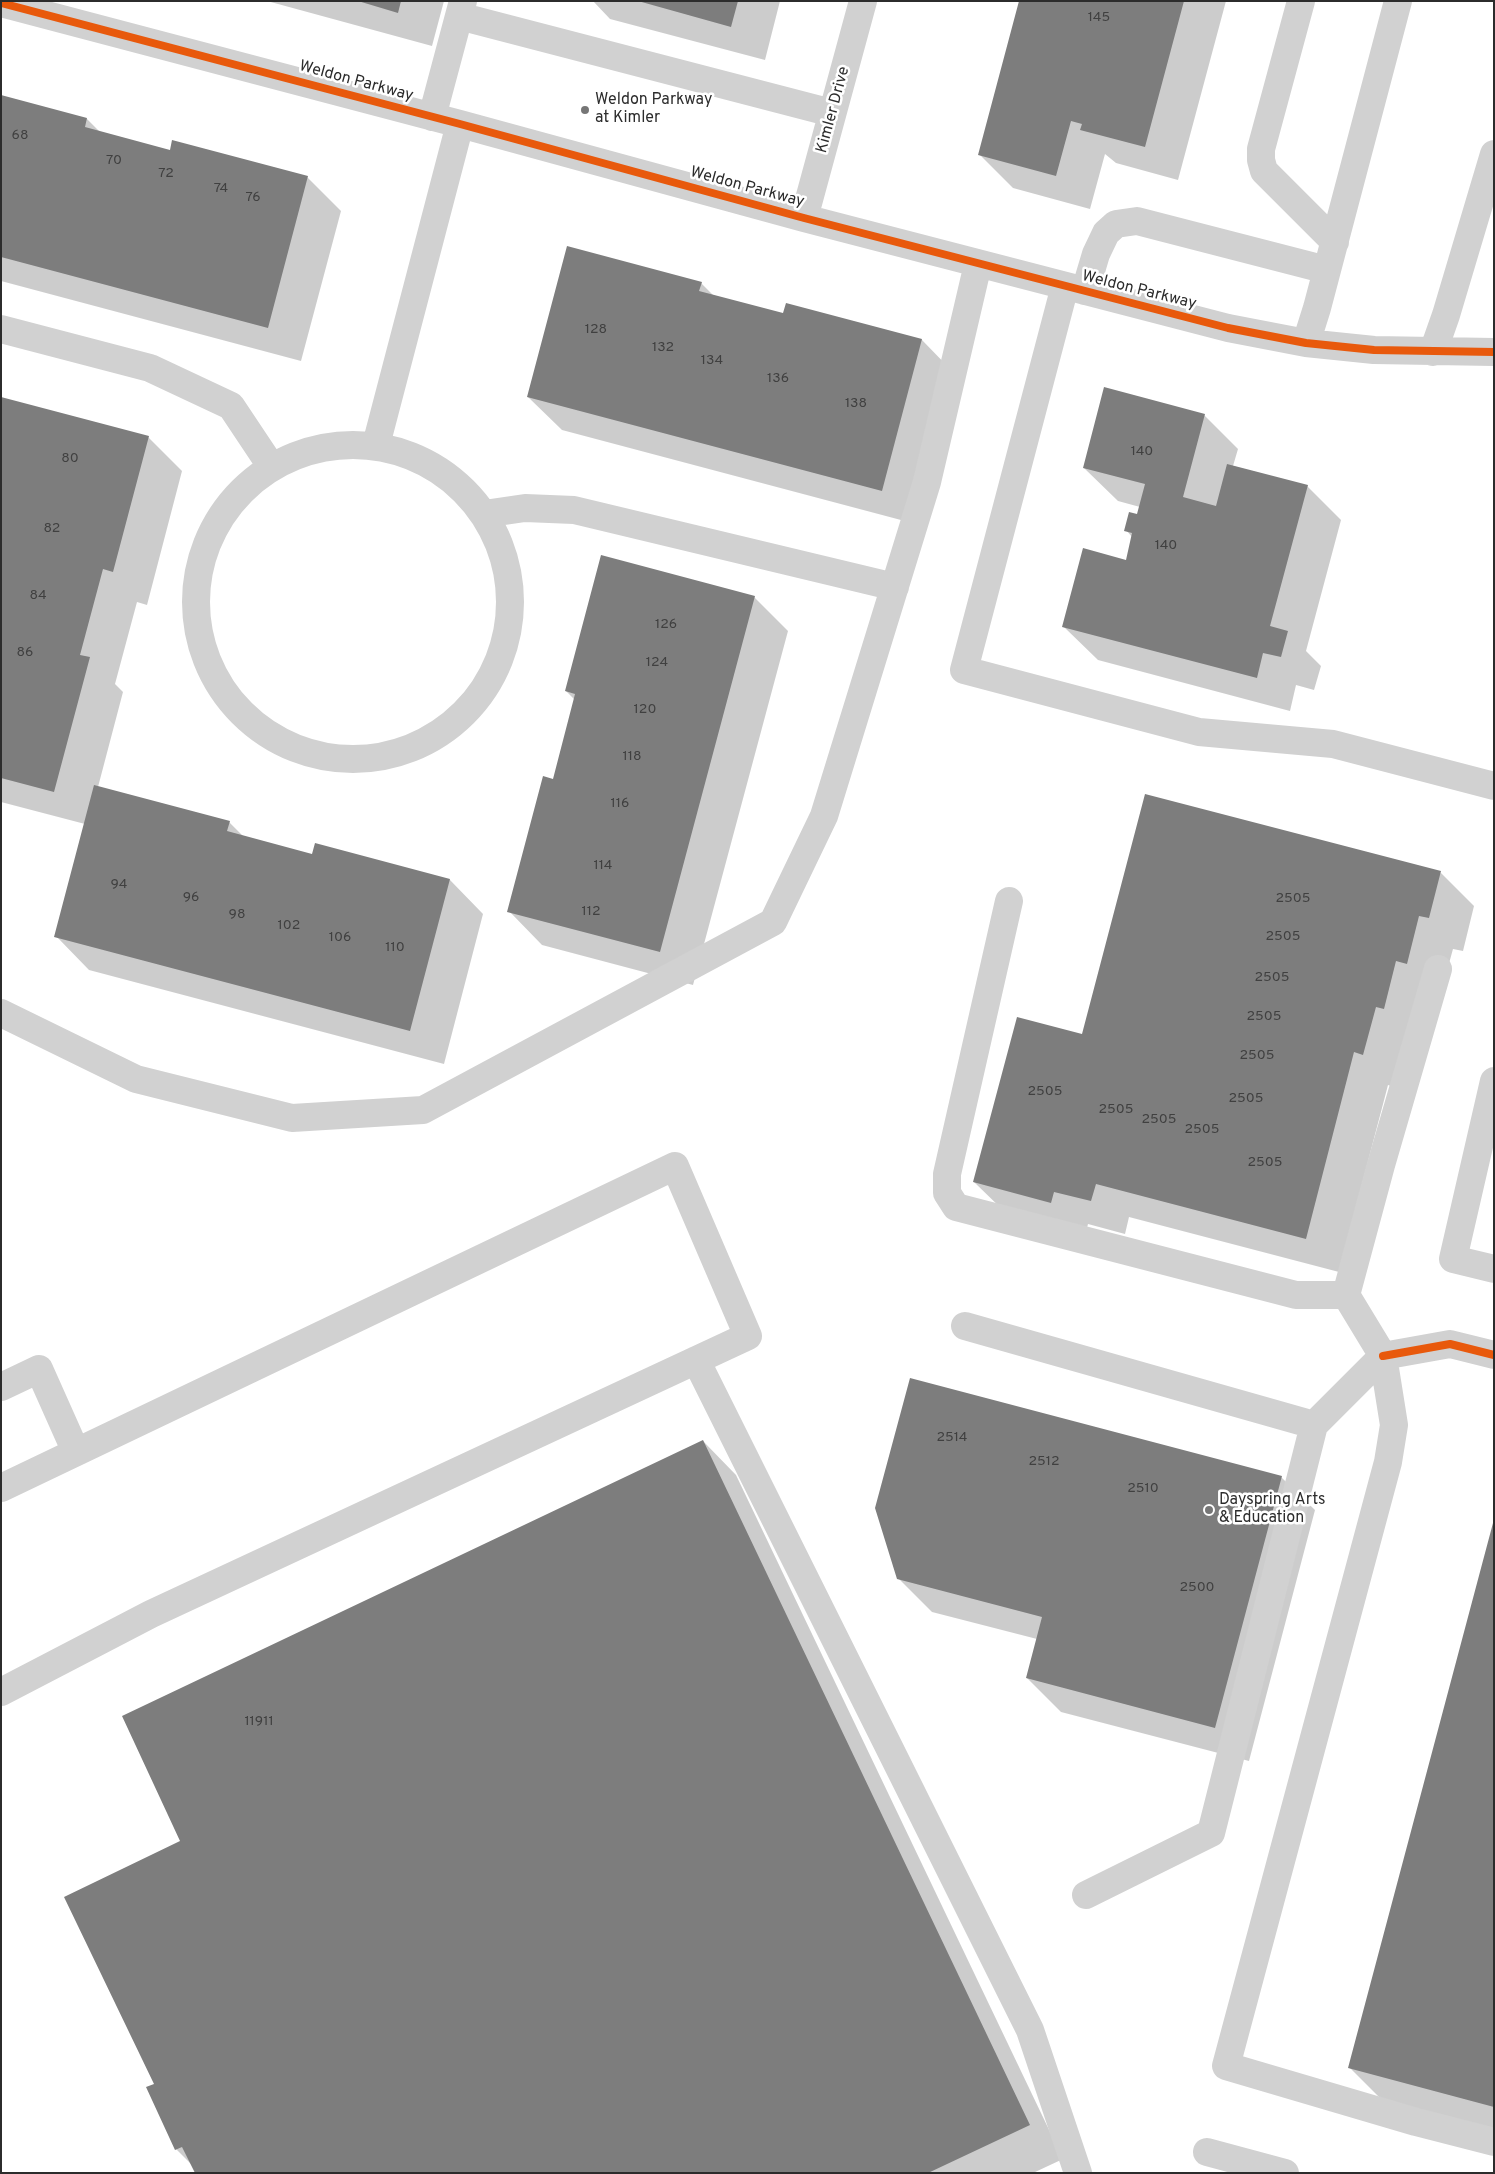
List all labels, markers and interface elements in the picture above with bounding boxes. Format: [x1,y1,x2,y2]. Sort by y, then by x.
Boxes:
house number: 145 [1088,10,1110,26]
street label: Weldon Parkway [297,58,415,106]
street label: Kimler Drive [813,65,855,155]
place label: Weldon Parkway at Kimler [595,91,712,129]
marker: Weldon Parkway at Kimler [579,104,591,116]
house number: 68 [12,128,28,144]
house number: 70 [106,153,122,169]
street label: Weldon Parkway [688,164,806,212]
house number: 72 [158,166,174,182]
house number: 74 [214,181,228,197]
house number: 76 [246,190,260,206]
street label: Weldon Parkway [1080,267,1198,315]
house number: 128 [585,322,607,338]
house number: 132 [652,340,674,356]
house number: 134 [701,353,723,369]
house number: 136 [767,371,789,387]
house number: 138 [845,396,867,412]
house number: 140 [1131,444,1153,460]
house number: 80 [61,451,79,467]
house number: 82 [44,521,60,537]
house number: 140 [1155,538,1177,554]
house number: 84 [29,588,47,604]
house number: 126 [655,617,677,633]
house number: 86 [17,645,33,661]
house number: 124 [646,655,668,671]
house number: 120 [634,702,656,718]
house number: 118 [623,749,641,765]
house number: 116 [611,796,629,812]
house number: 114 [594,858,612,874]
house number: 94 [110,877,128,893]
house number: 96 [183,890,199,906]
house number: 2505 [1276,891,1310,907]
house number: 112 [581,904,601,920]
house number: 98 [229,907,245,923]
house number: 102 [278,918,300,934]
house number: 2505 [1266,929,1300,945]
house number: 106 [329,930,351,946]
house number: 110 [385,940,405,956]
house number: 2505 [1255,970,1289,986]
house number: 2505 [1247,1009,1281,1025]
house number: 2505 [1240,1048,1274,1064]
house number: 2505 [1028,1084,1062,1100]
house number: 2505 [1229,1091,1263,1107]
house number: 2505 [1099,1102,1133,1118]
house number: 2505 [1142,1112,1176,1128]
house number: 2505 [1185,1122,1219,1138]
house number: 2505 [1248,1155,1282,1171]
house number: 2514 [937,1430,967,1446]
house number: 2512 [1028,1454,1060,1470]
house number: 2510 [1127,1481,1159,1497]
place label: Dayspring Arts & Education [1219,1491,1326,1529]
marker: Dayspring Arts & Education [1203,1504,1215,1516]
house number: 2500 [1179,1580,1215,1596]
house number: 11911 [244,1714,274,1730]

